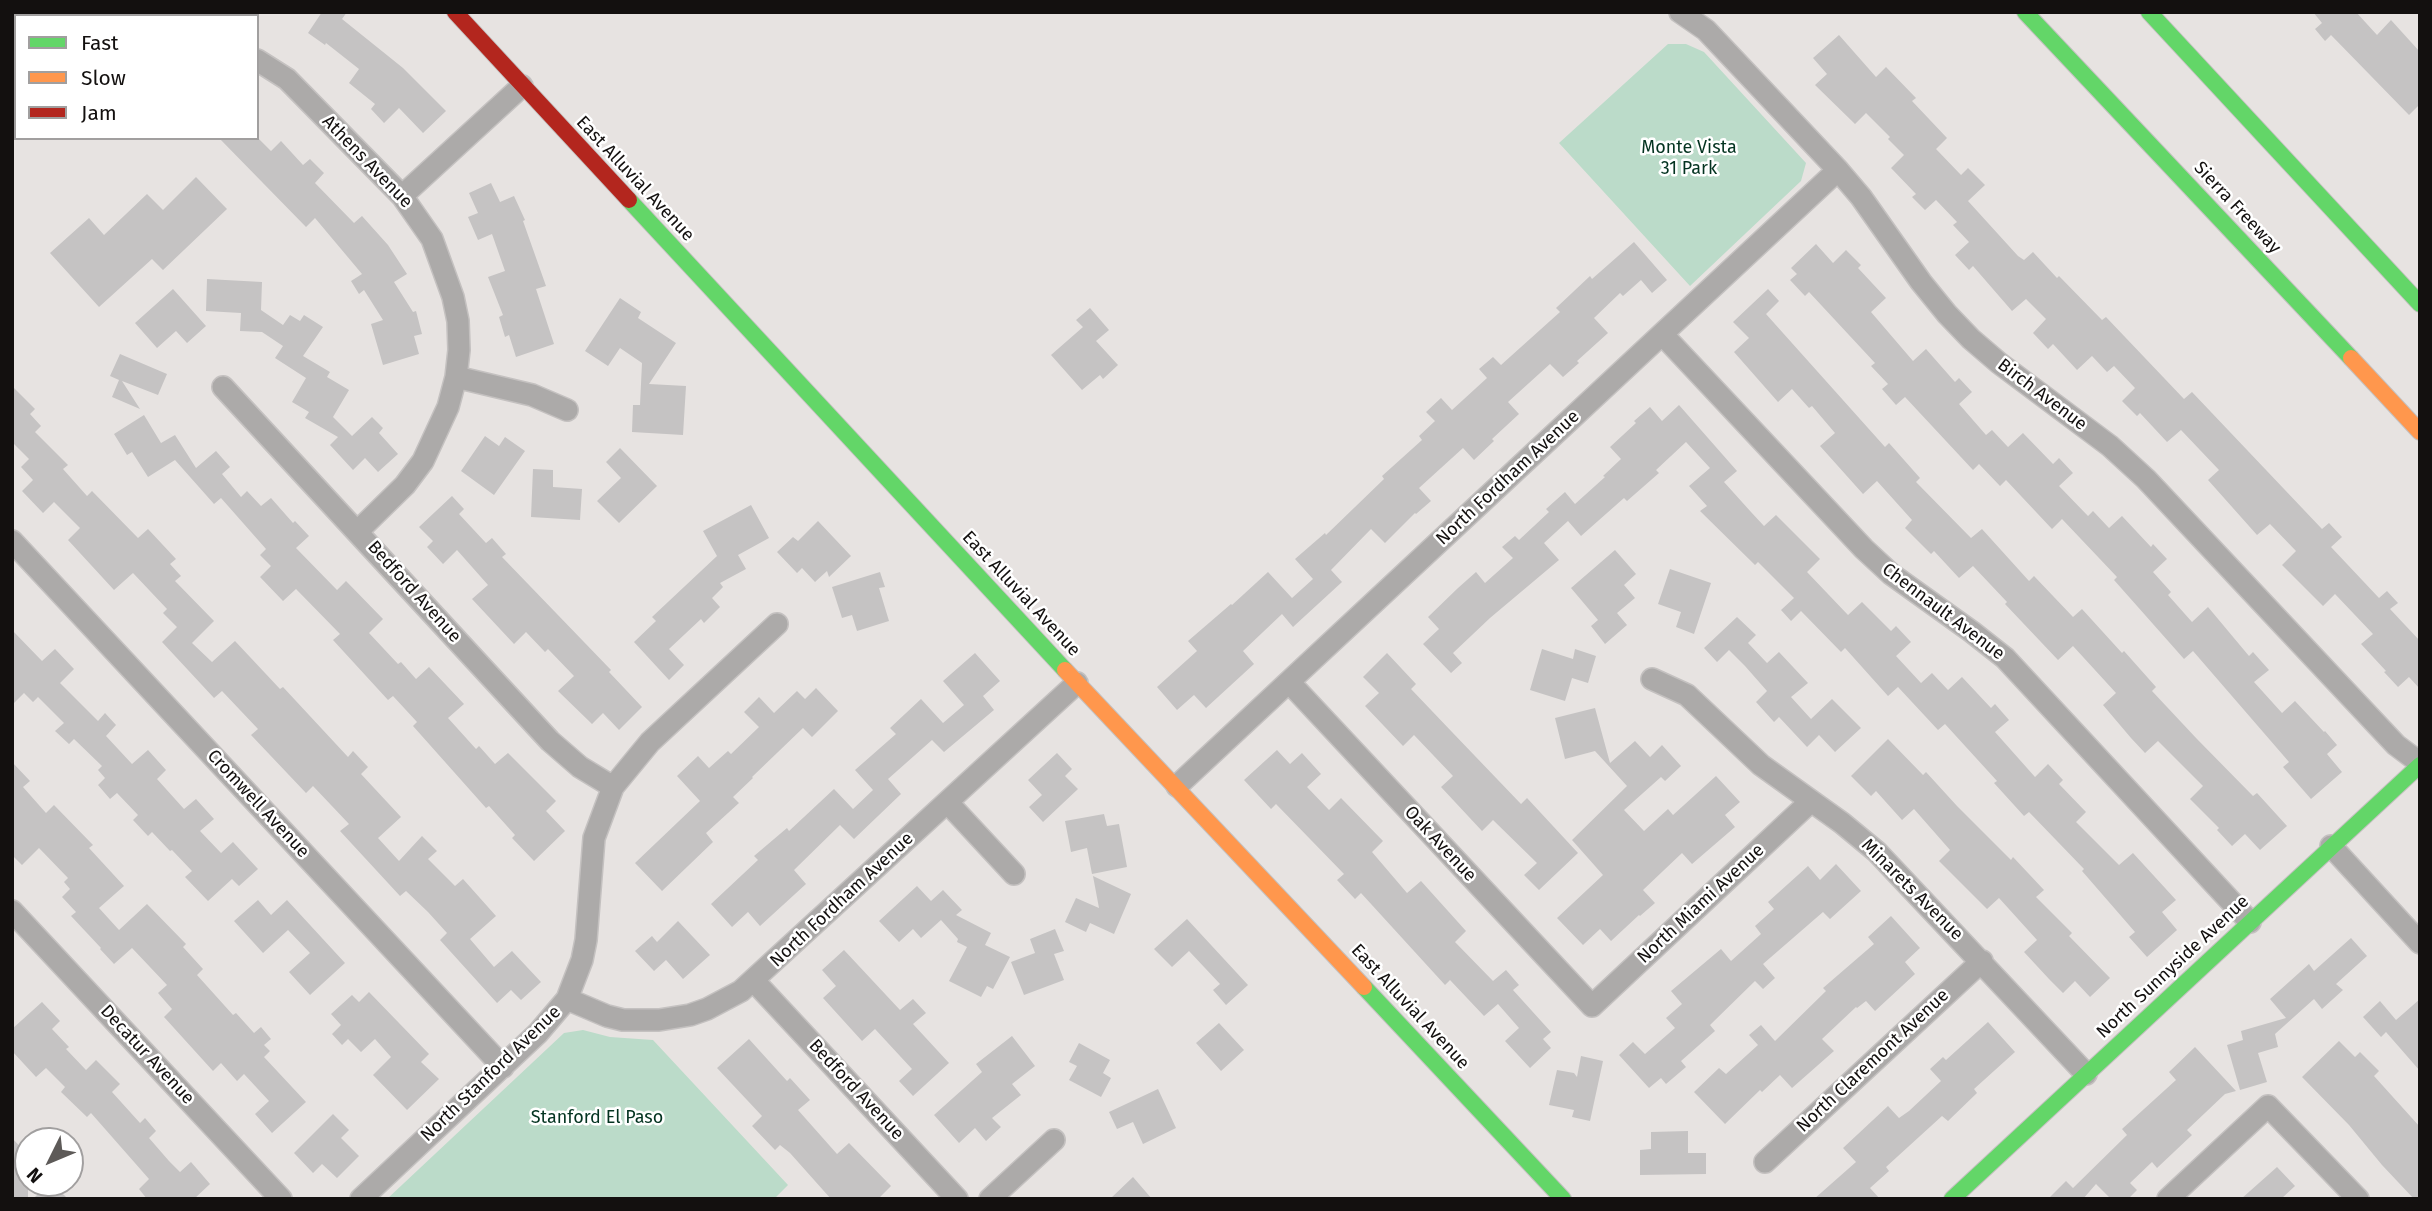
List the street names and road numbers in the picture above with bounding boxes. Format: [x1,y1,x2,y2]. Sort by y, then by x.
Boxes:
street label: Athens Avenue [317,111,417,213]
street label: East Alluvial Avenue [571,112,699,246]
street label: Sierra Freeway [2189,158,2285,258]
street label: Birch Avenue [1993,354,2091,436]
street label: North Fordham Avenue [1432,406,1584,550]
street label: East Alluvial Avenue [957,527,1085,661]
street label: Bedford Avenue [363,537,465,647]
street label: Chennault Avenue [1877,559,2009,665]
street label: Cromwell Avenue [202,745,314,863]
street label: Oak Avenue [1399,802,1481,886]
street label: North Fordham Avenue [766,828,918,972]
street label: Minarets Avenue [1857,835,1967,945]
street label: North Miami Avenue [1633,840,1769,968]
street label: North Sunnyside Avenue [2092,891,2254,1043]
street label: East Alluvial Avenue [1346,940,1474,1074]
street label: North Claremont Avenue [1792,985,1954,1137]
street label: Decatur Avenue [95,1001,199,1109]
street label: North Stanford Avenue [417,1002,565,1146]
street label: Bedford Avenue [804,1035,908,1145]

